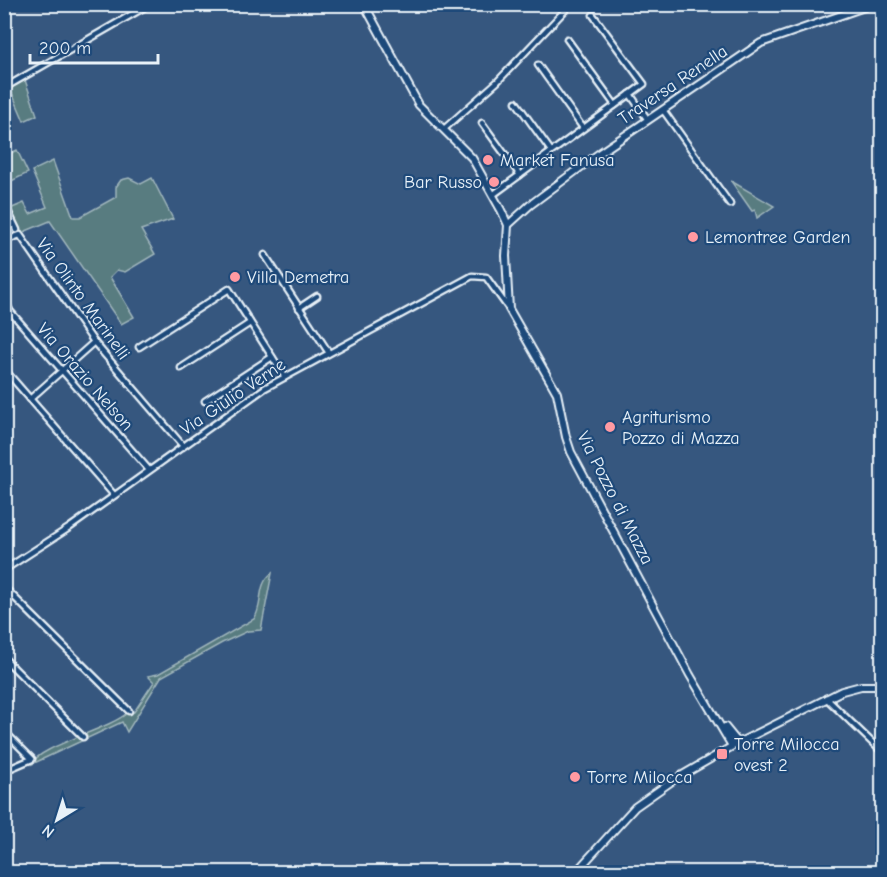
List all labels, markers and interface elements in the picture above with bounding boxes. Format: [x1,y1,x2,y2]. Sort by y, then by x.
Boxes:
scale bar [30,27,158,65]
text: 200 m [39,38,91,59]
street label: Traversa Renella [614,41,732,129]
place label: Market Fanusa [500,150,615,171]
marker: Market Fanusa [481,153,495,167]
place label: Bar Russo [404,172,482,193]
marker: Bar Russo [487,175,501,189]
place label: Lemontree Garden [705,227,850,248]
marker: Lemontree Garden [686,230,700,244]
street label: Via Olinto Marinelli [32,234,134,364]
place label: Villa Demetra [247,267,349,288]
marker: Villa Demetra [228,270,242,284]
street label: Via Orazio Nelson [33,319,137,435]
street label: Via Giulio Verne [176,354,290,440]
place label: Agriturismo Pozzo di Mazza [622,407,740,449]
marker: Agriturismo Pozzo di Mazza [603,420,617,434]
street label: Via Pozzo di Mazza [572,428,658,568]
place label: Torre Milocca ovest 2 [734,734,840,776]
marker: Torre Milocca ovest 2 [715,747,729,761]
place label: Torre Milocca [587,767,693,788]
marker: Torre Milocca [568,770,582,784]
north arrow [27,790,87,850]
text: N [39,821,58,841]

